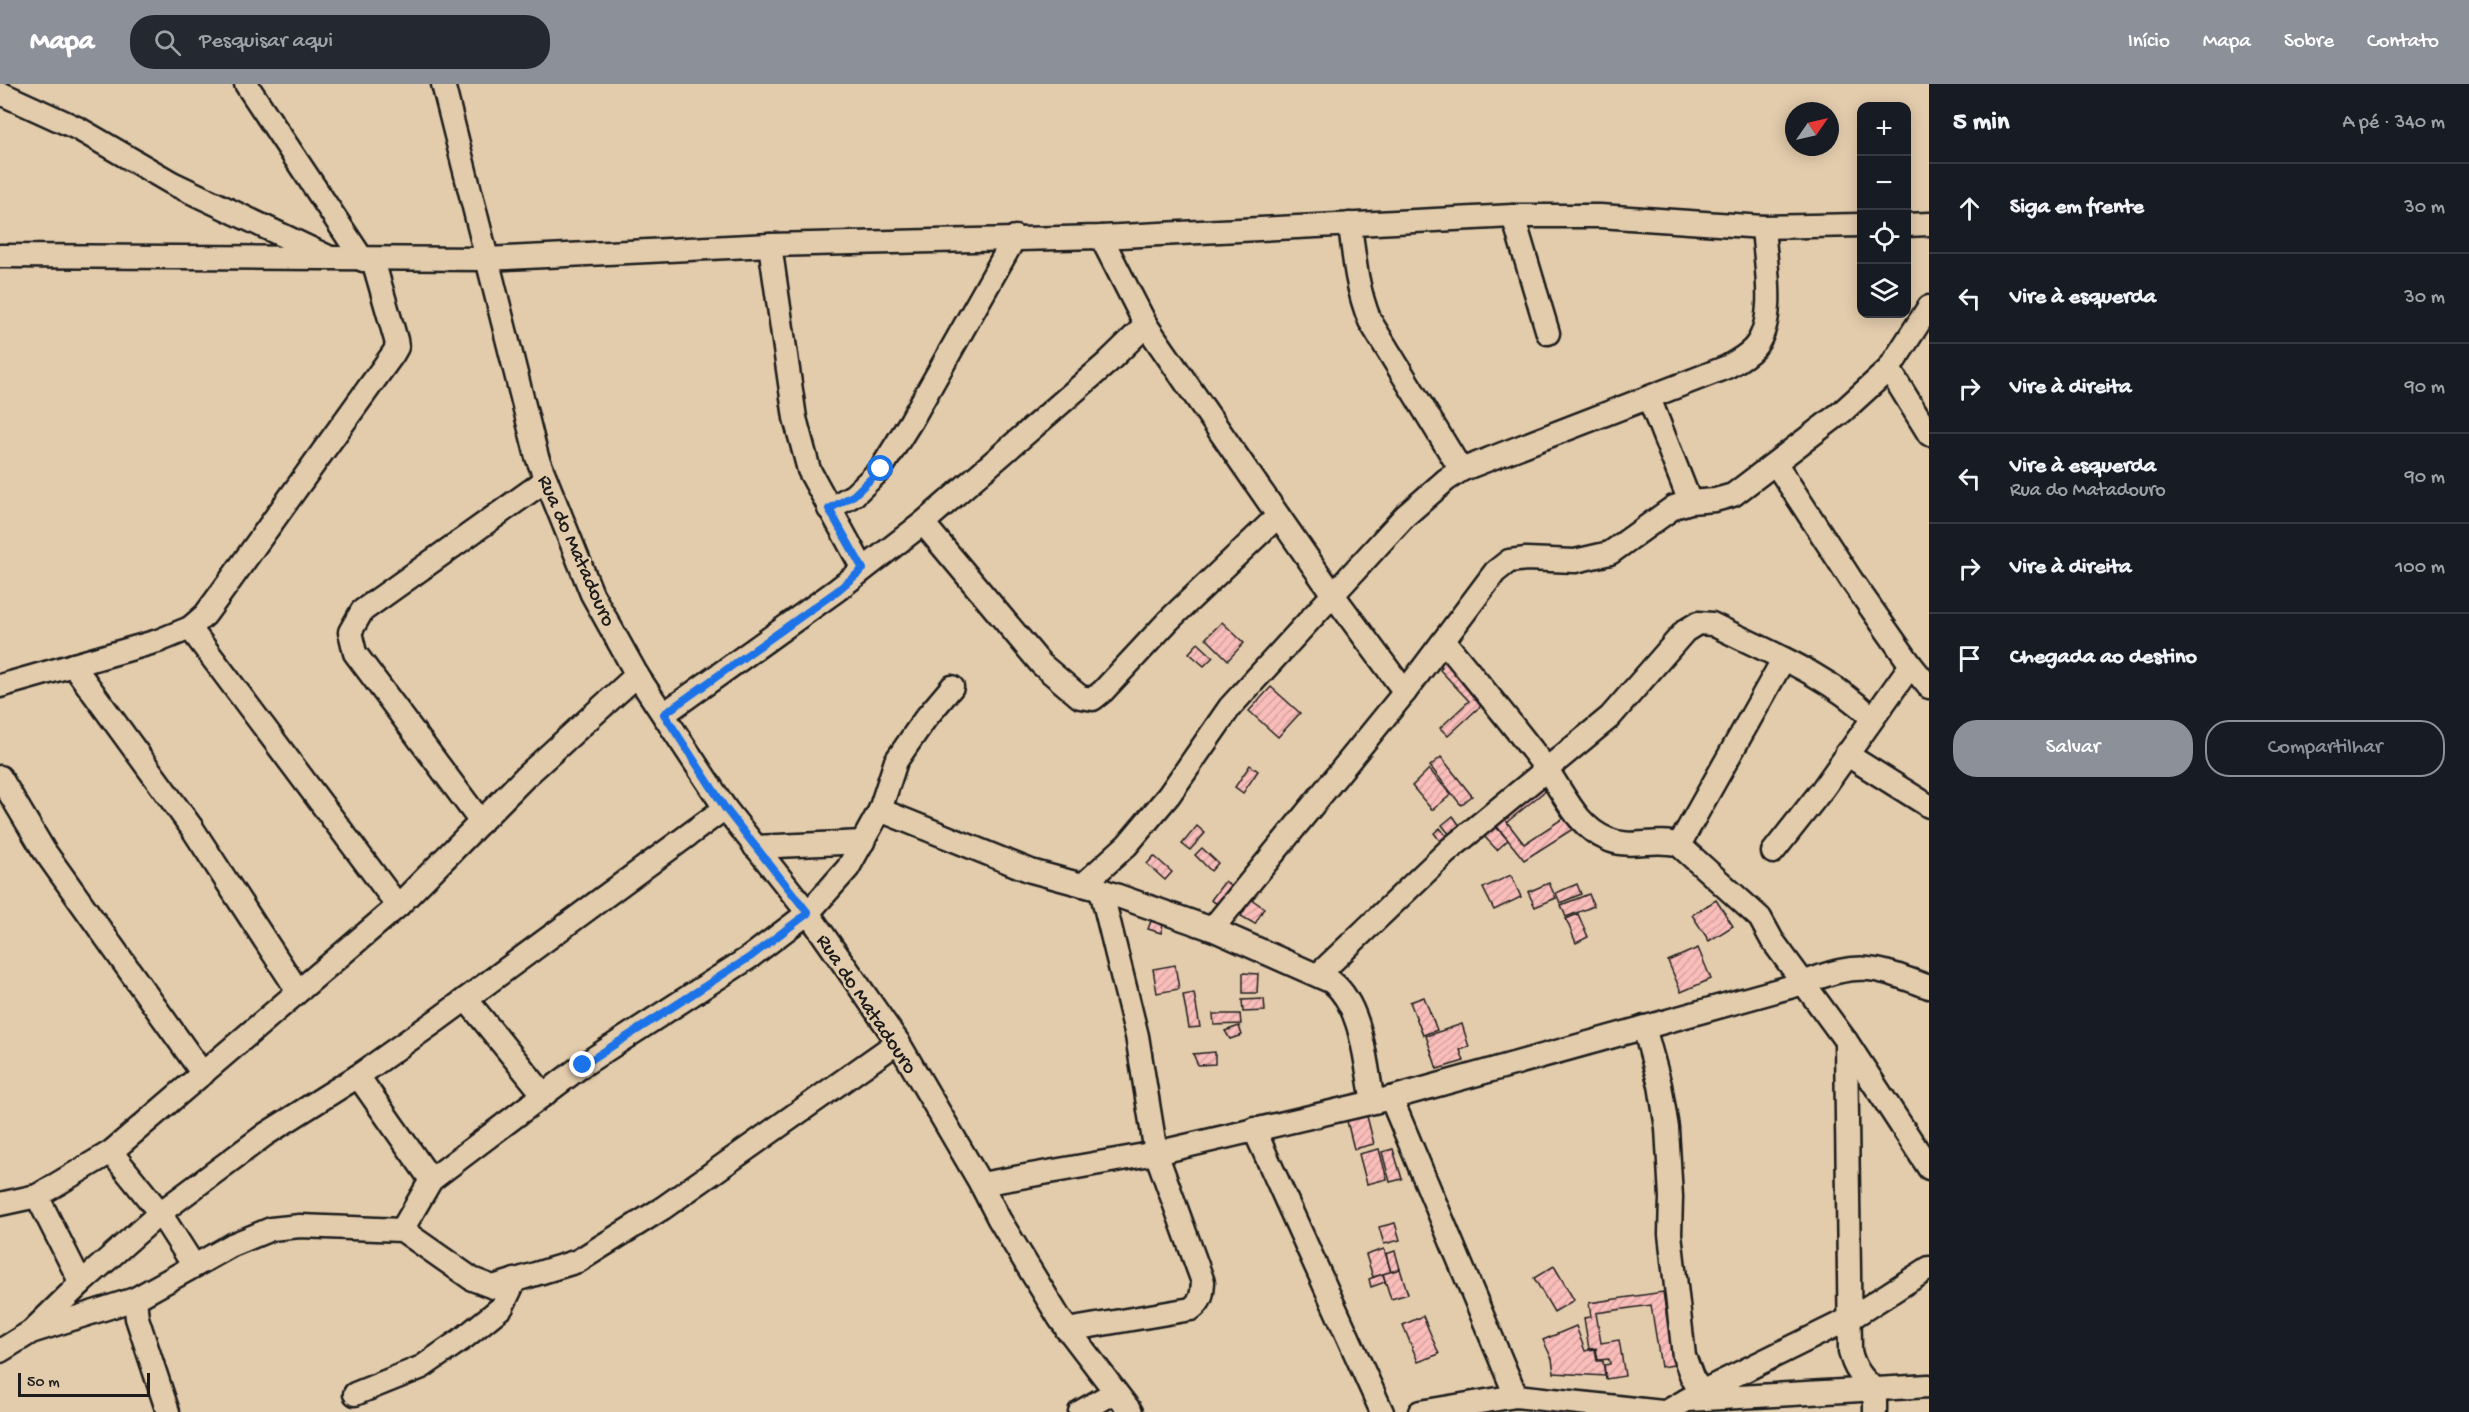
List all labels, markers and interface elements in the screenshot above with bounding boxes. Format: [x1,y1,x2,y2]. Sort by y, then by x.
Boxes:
search box [130,15,550,69]
text: Mapa [30,26,94,59]
icon: search [151,26,184,59]
text: Pesquisar aqui [199,29,333,55]
text: Início [2128,30,2170,55]
text: Mapa [2203,30,2251,55]
text: Sobre [2284,30,2334,55]
text: Contato [2367,30,2439,55]
north arrow [1785,102,1839,156]
map controls [1857,102,1911,318]
button: + [1857,102,1911,156]
text: 5 min [1953,108,2009,139]
text: A pé · 340 m [2342,112,2445,135]
button: − [1857,156,1911,210]
icon: ahead [1953,192,1986,225]
text: Siga em frente [2010,195,2144,221]
text: 30 m [2404,197,2445,220]
button: locate [1857,210,1911,264]
button: layers [1857,264,1911,318]
icon: left [1953,282,1986,315]
text: Vire à esquerda [2010,285,2156,311]
text: 30 m [2404,287,2445,310]
icon: right [1953,372,1986,405]
text: Vire à direita [2010,375,2132,401]
text: 90 m [2405,377,2445,400]
text: Vire à esquerda [2010,454,2156,480]
route start [867,455,893,481]
icon: left [1953,462,1986,495]
text: 90 m [2405,467,2445,490]
street label: Rua do Matadouro [530,472,620,631]
text: Rua do Matadouro [2010,480,2166,503]
icon: right [1953,552,1986,585]
text: Vire à direita [2010,555,2132,581]
text: 100 m [2395,557,2445,580]
icon: arrive [1953,642,1986,675]
text: Chegada ao destino [2010,645,2197,671]
button: Salvar [1953,720,2193,777]
button: Compartilhar [2205,720,2445,777]
street label: Rua do Matadouro [809,930,921,1080]
route end [569,1051,595,1077]
scale bar [18,1370,150,1398]
text: 50 m [27,1374,60,1393]

